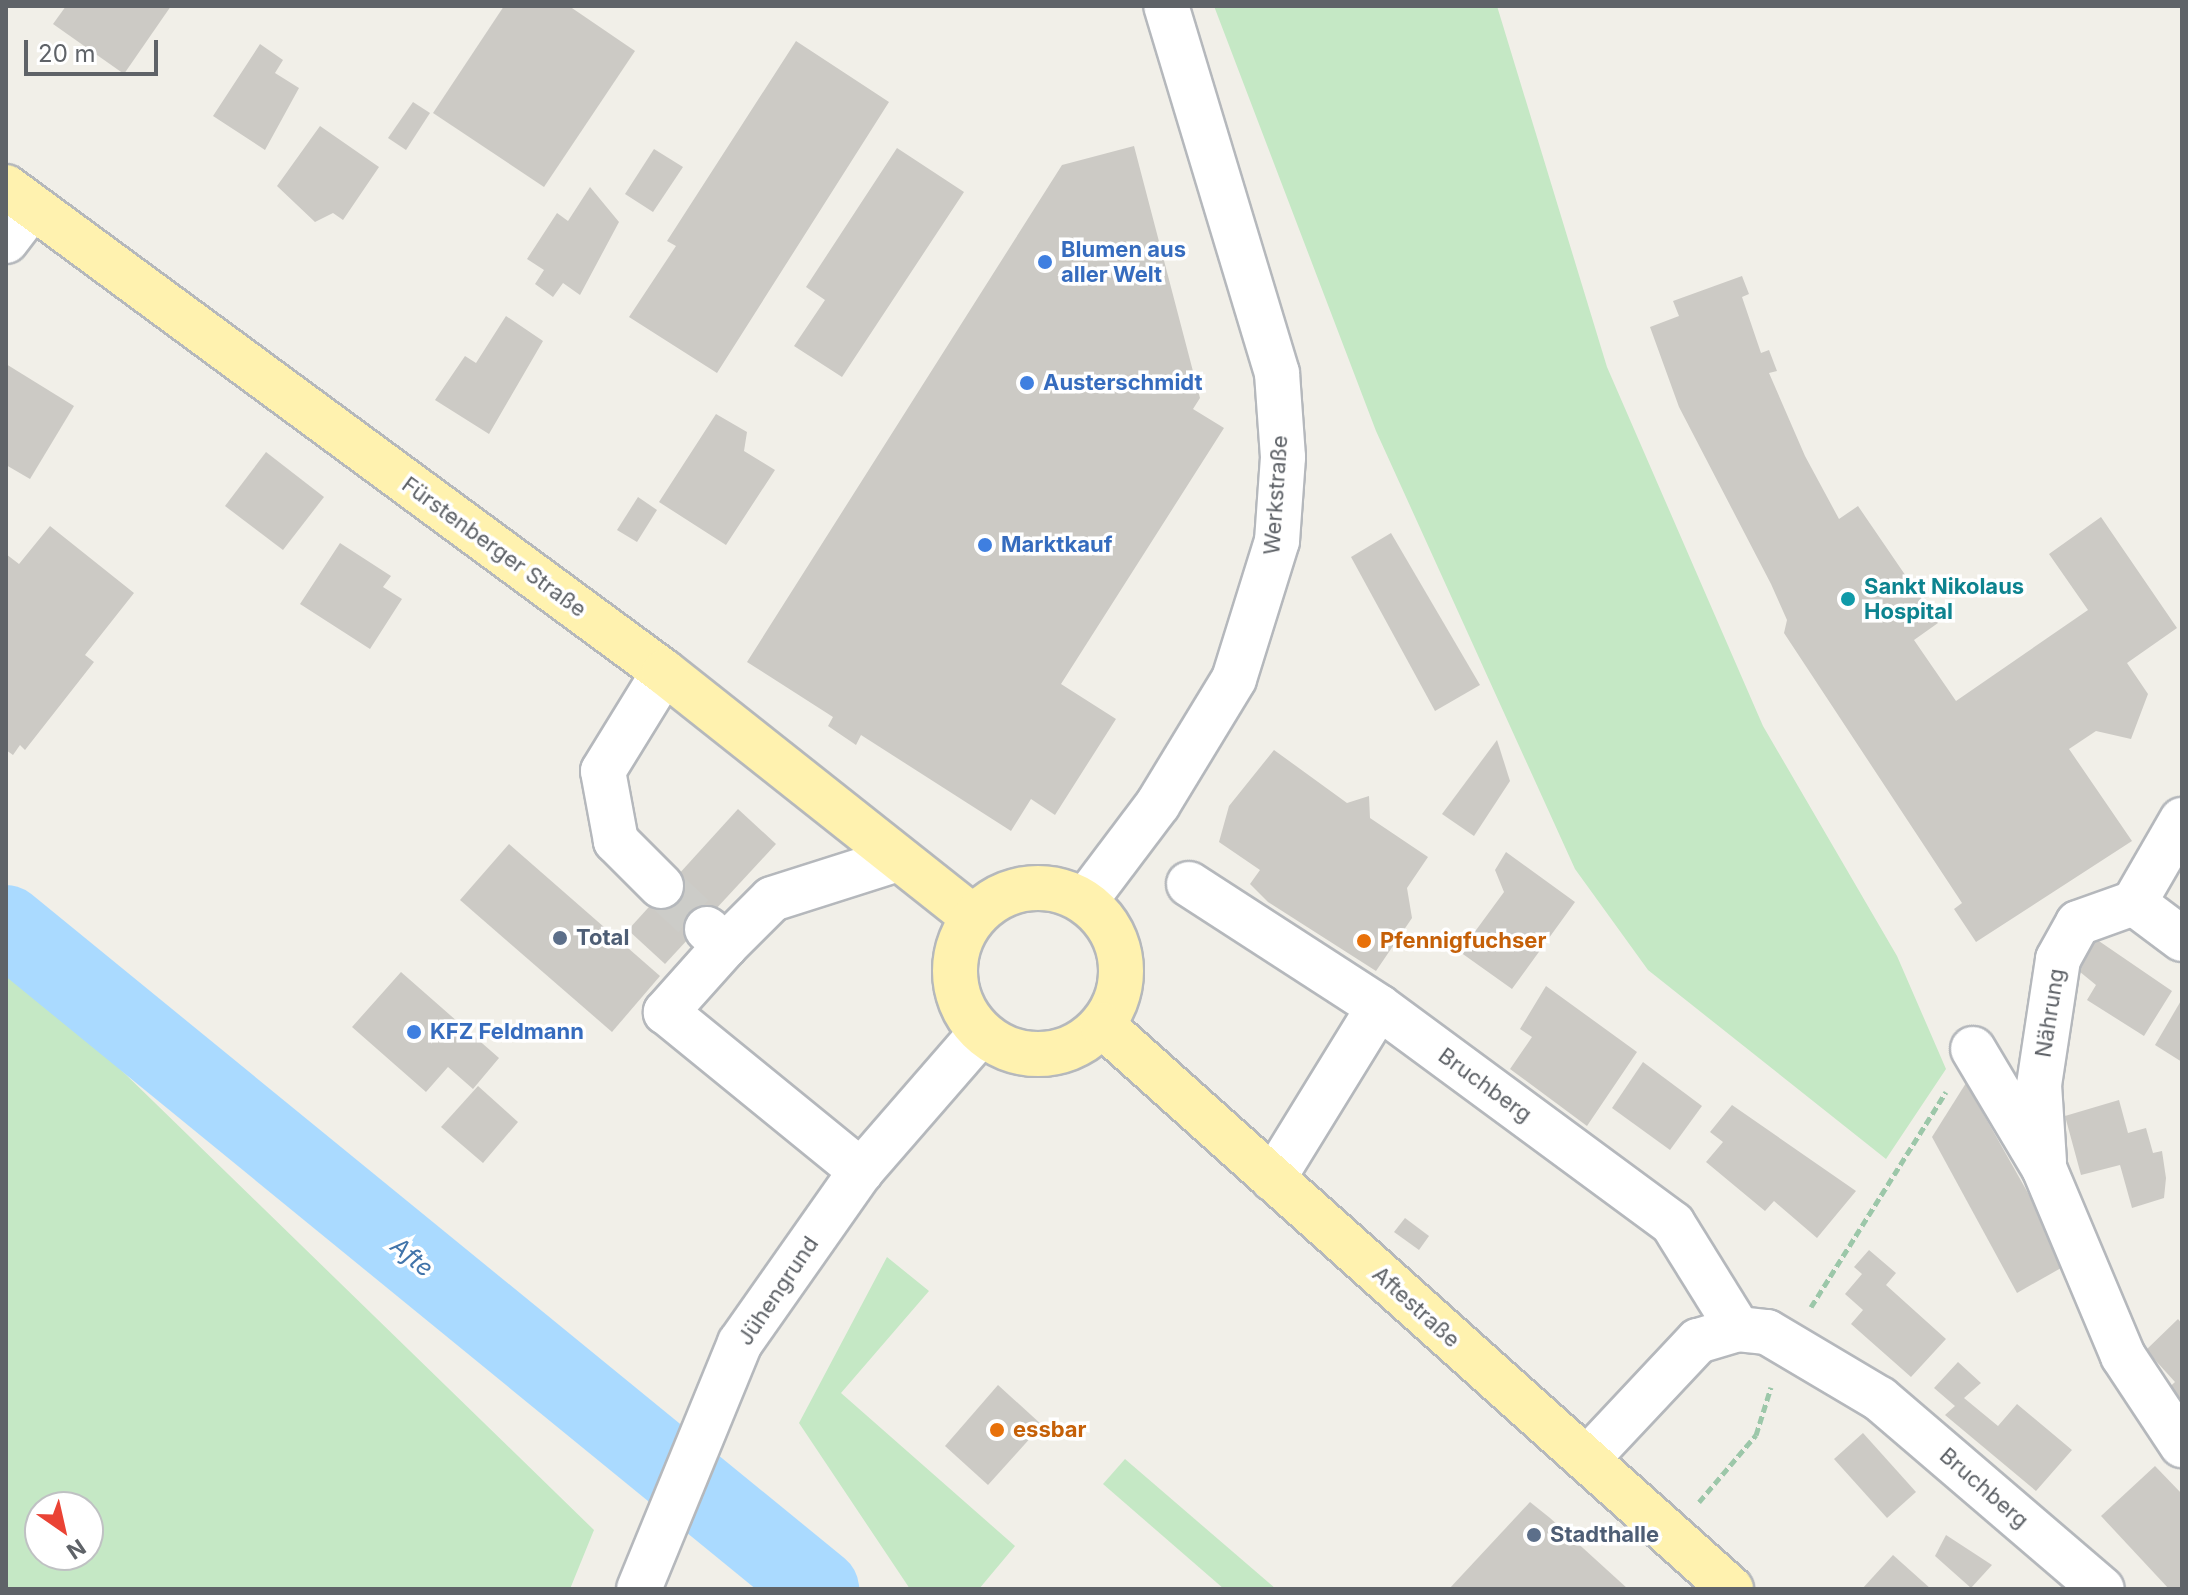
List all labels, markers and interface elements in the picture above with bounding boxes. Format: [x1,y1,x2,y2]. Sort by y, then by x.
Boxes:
scale bar [28,24,162,74]
text: 20 m [38,39,96,68]
place label: Blumen aus aller Welt [1061,236,1186,288]
marker: Blumen aus aller Welt [1036,253,1054,271]
place label: Austerschmidt [1043,370,1203,396]
marker: Austerschmidt [1018,374,1036,392]
street label: Werkstraße [1259,434,1293,556]
street label: Fürstenberger Straße [397,471,591,623]
place label: Marktkauf [1001,532,1112,558]
marker: Marktkauf [976,536,994,554]
place label: Sankt Nikolaus Hospital [1864,573,2024,624]
marker: Sankt Nikolaus Hospital [1839,590,1857,608]
place label: Total [576,925,629,951]
place label: Pfennigfuchser [1380,928,1546,954]
marker: Total [551,929,569,947]
marker: Pfennigfuchser [1355,932,1373,950]
street label: Nährung [2030,967,2070,1059]
place label: KFZ Feldmann [430,1019,584,1045]
marker: KFZ Feldmann [405,1023,423,1041]
street label: Bruchberg [1433,1042,1537,1128]
water label: Afte [385,1231,439,1283]
street label: Jühengrund [732,1232,824,1350]
street label: Aftestraße [1367,1261,1465,1353]
place label: essbar [1013,1417,1087,1443]
marker: essbar [988,1421,1006,1439]
street label: Bruchberg [1934,1442,2034,1534]
north arrow [24,1491,104,1571]
place label: Stadthalle [1550,1522,1659,1548]
marker: Stadthalle [1525,1526,1543,1544]
text: N [62,1534,91,1565]

